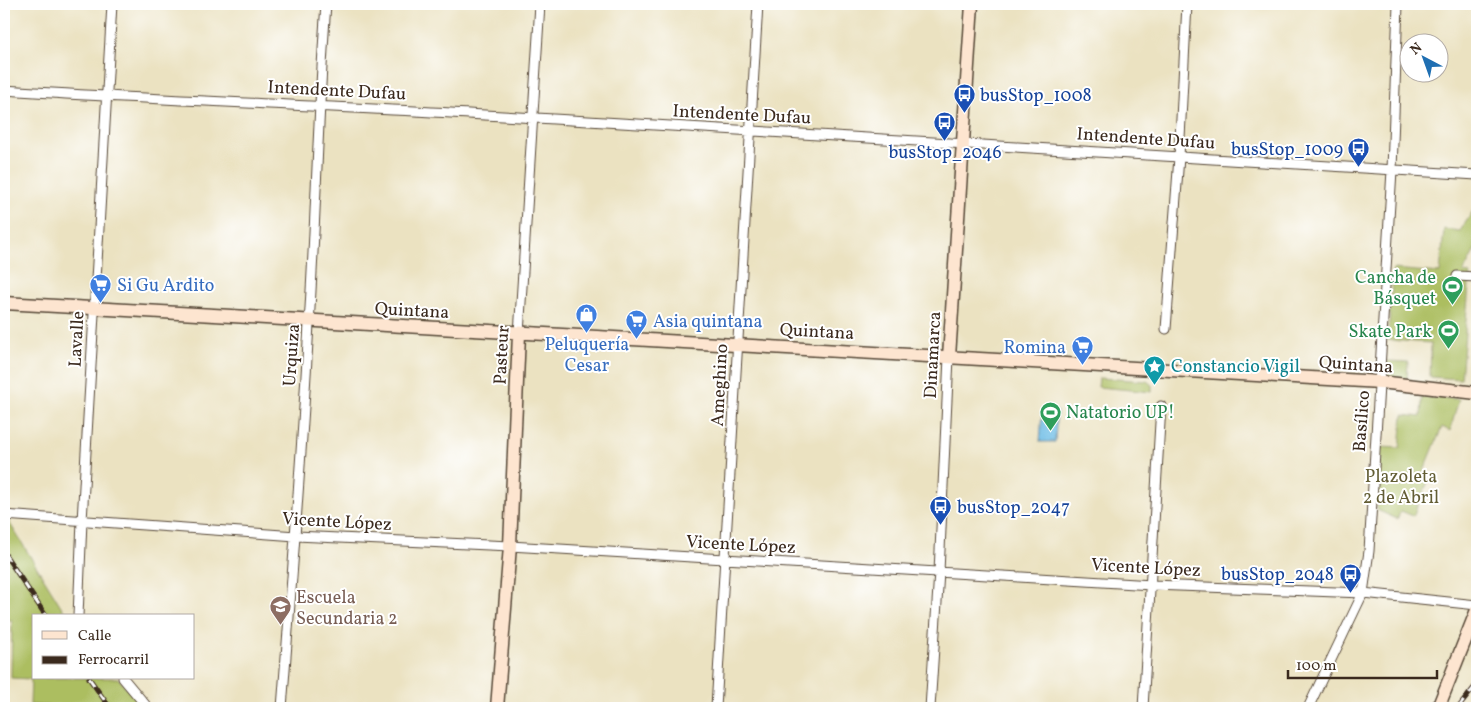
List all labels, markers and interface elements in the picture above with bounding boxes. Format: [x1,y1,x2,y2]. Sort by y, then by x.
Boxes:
north arrow [1398,32,1448,82]
text: N [1406,39,1427,60]
street label: Intendente Dufau [267,75,407,108]
bus stop icon: busStop_1008 [952,83,976,114]
place label: busStop_1008 [980,84,1092,109]
street label: Intendente Dufau [672,99,812,132]
bus stop icon: busStop_2046 [933,110,957,141]
street label: Intendente Dufau [1076,122,1216,157]
bus stop icon: busStop_1009 [1347,137,1371,168]
place label: busStop_1009 [1231,138,1343,163]
place label: busStop_2046 [888,141,1002,166]
place label: Cancha de Básquet [1355,266,1436,312]
supermarket icon: Si Gu Ardito [89,273,113,304]
place label: Si Gu Ardito [117,274,214,299]
sports icon: Cancha de Básquet [1440,275,1464,306]
street label: Quintana [374,297,450,326]
shop icon: Peluquería Cesar [575,302,599,333]
supermarket icon: Asia quintana [625,309,649,340]
street label: Lavalle [64,310,91,368]
place label: Asia quintana [653,310,763,335]
street label: Dinamarca [919,311,948,400]
street label: Quintana [779,318,855,347]
sports icon: Skate Park [1436,319,1460,350]
place label: Skate Park [1349,320,1432,345]
street label: Urquiza [278,323,307,387]
street label: Pasteur [488,324,517,385]
place label: Peluquería Cesar [545,333,629,379]
supermarket icon: Romina [1070,335,1094,366]
place label: Romina [1003,336,1066,361]
street label: Ameghino [706,343,735,427]
street label: Quintana [1318,350,1394,381]
place icon: Constancio Vigil [1143,354,1167,385]
place label: Constancio Vigil [1171,355,1300,380]
street label: Basílico [1348,389,1377,453]
sports icon: Natatorio UP! [1038,400,1062,431]
place label: Natatorio UP! [1066,401,1175,426]
park label: Plazoleta 2 de Abril [1363,465,1439,511]
bus stop icon: busStop_2047 [929,495,953,526]
place label: busStop_2047 [957,496,1070,521]
street label: Vicente López [281,507,392,538]
street label: Vicente López [685,530,796,561]
street label: Vicente López [1090,553,1201,584]
bus stop icon: busStop_2048 [1338,562,1362,593]
place label: busStop_2048 [1221,563,1334,588]
place label: Escuela Secundaria 2 [296,586,398,632]
school or university icon: Escuela Secundaria 2 [268,595,292,626]
legend [32,614,195,680]
text: Calle [78,626,111,647]
scale bar [1288,647,1437,679]
text: Ferrocarril [78,650,149,671]
text: 100 m [1296,656,1336,677]

